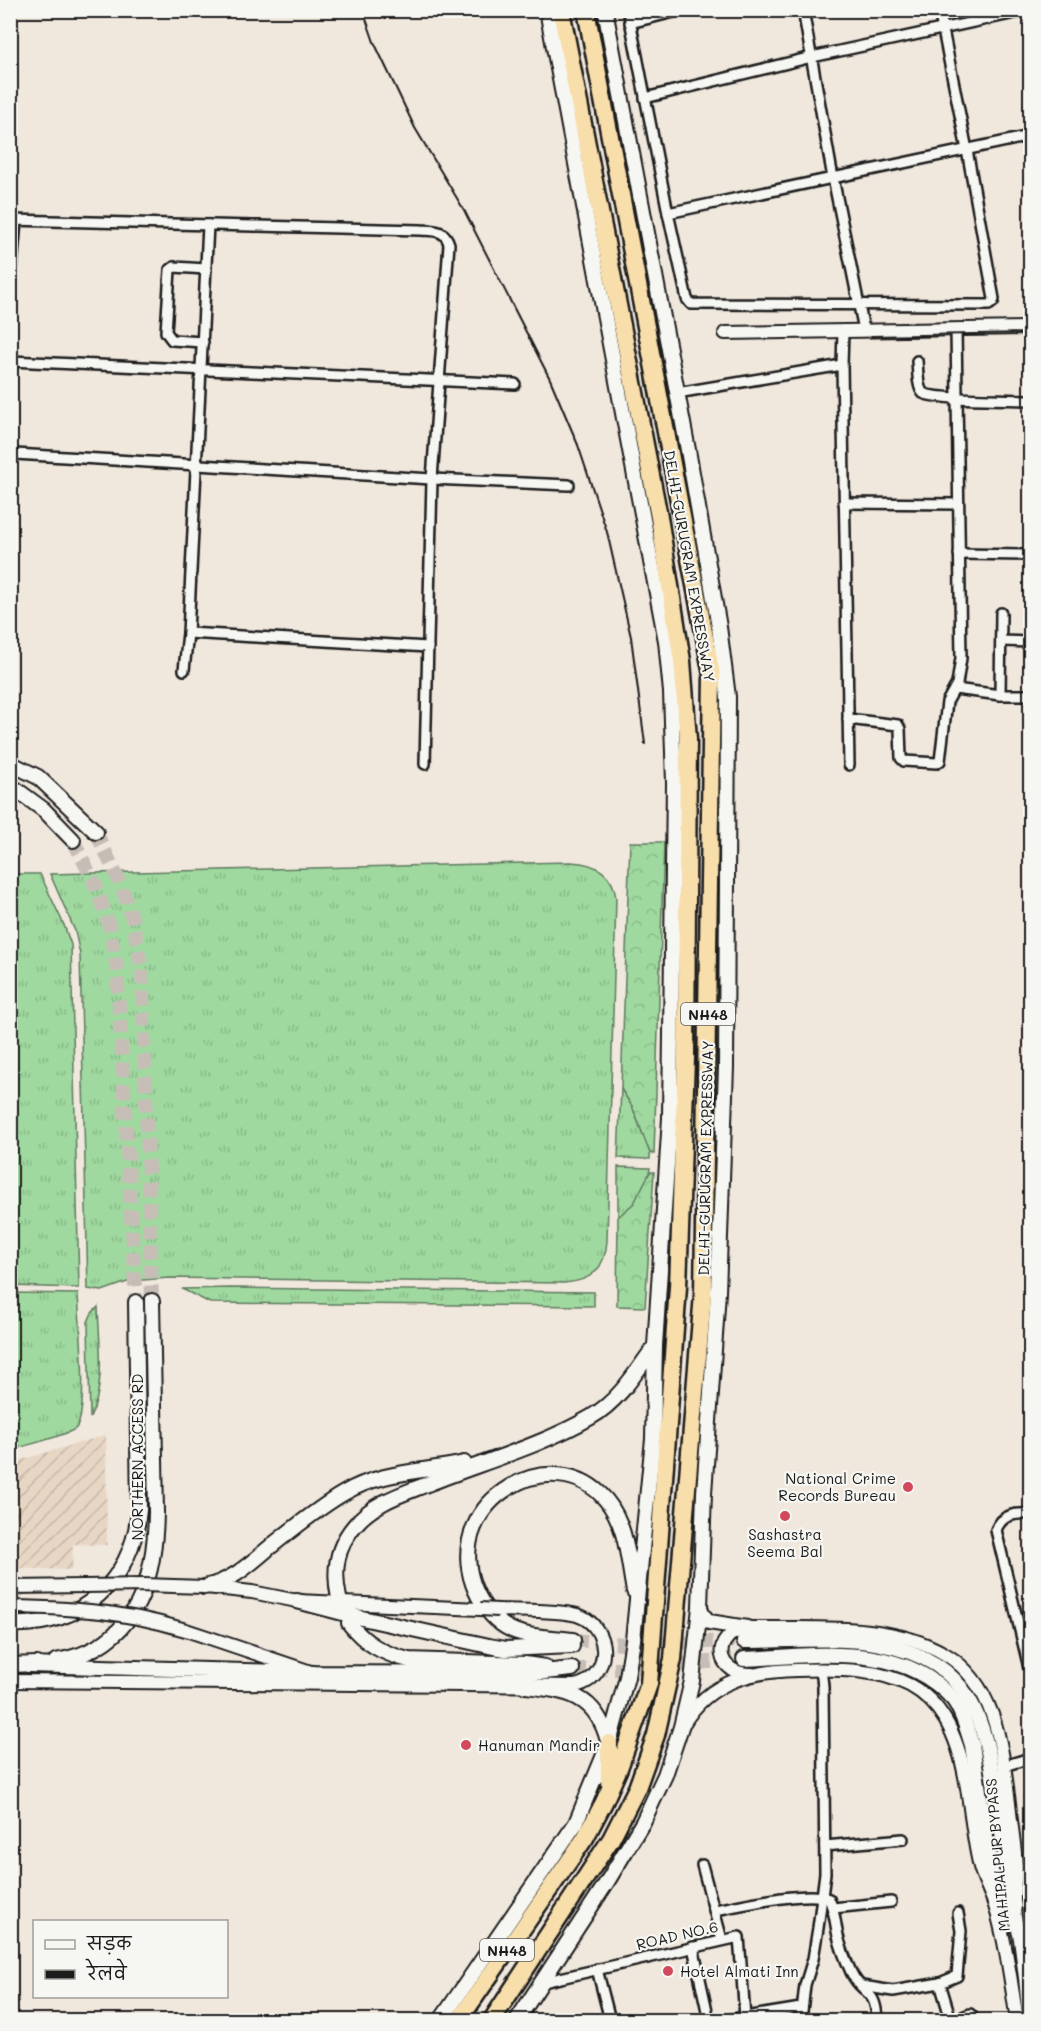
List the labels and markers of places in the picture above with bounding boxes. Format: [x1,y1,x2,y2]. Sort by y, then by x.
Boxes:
place label: National Crime Records Bureau [778,1468,896,1505]
marker: National Crime Records Bureau [901,1480,915,1494]
marker: Sashastra Seema Bal [778,1509,792,1523]
place label: Sashastra Seema Bal [747,1524,823,1561]
place label: Hanuman Mandir [478,1735,600,1755]
marker: Hanuman Mandir [459,1738,473,1752]
place label: Hotel Almati Inn [680,1961,799,1981]
marker: Hotel Almati Inn [661,1964,675,1978]

